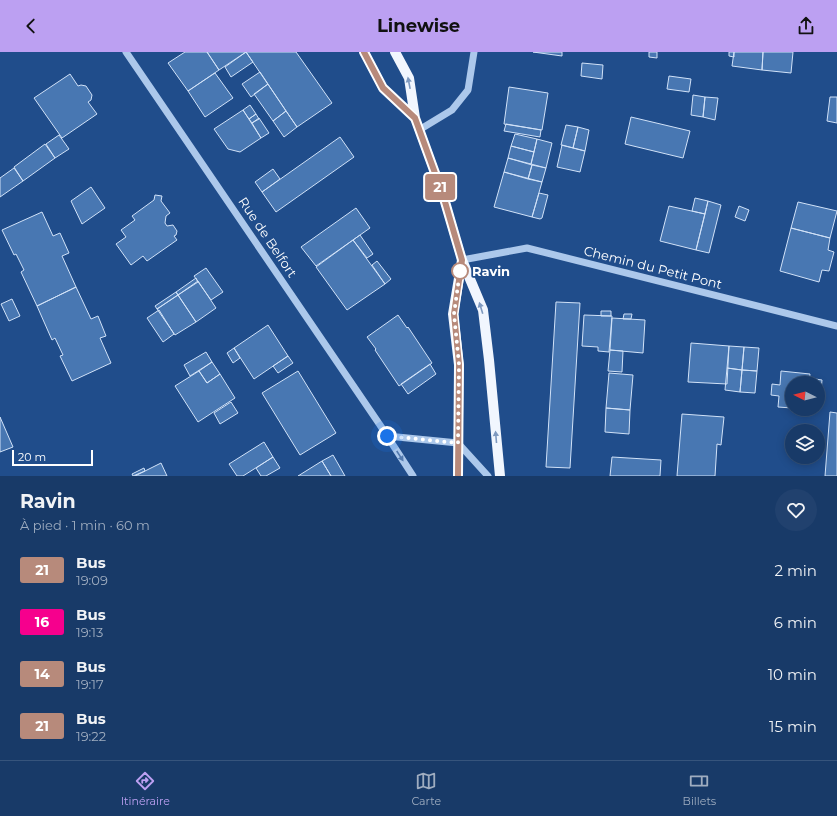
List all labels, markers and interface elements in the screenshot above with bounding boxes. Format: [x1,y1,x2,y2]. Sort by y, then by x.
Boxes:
icon: back [20,15,42,37]
text: Linewise [377,15,460,37]
icon: share [795,15,817,37]
one-way arrow [406,77,412,90]
line badge: 21 [422,174,458,200]
text: 21 [433,178,447,196]
street label: Rue de Belfort [235,194,301,280]
street label: Chemin du Petit Pont [582,242,724,292]
marker: Ravin [451,262,469,280]
place label: Ravin [472,263,510,279]
one-way arrow [478,302,484,314]
north arrow [785,376,825,416]
map controls [785,376,825,464]
button: layers [785,424,825,464]
your location [377,426,397,446]
one-way arrow [493,431,500,443]
scale bar [12,448,93,467]
text: 20 m [18,450,46,464]
one-way arrow [396,451,404,461]
button: heart [775,489,817,531]
text: Ravin [20,490,76,513]
text: À pied · 1 min · 60 m [20,517,150,533]
text: Bus [76,553,106,572]
text: 21 [35,561,49,579]
text: 2 min [774,561,817,580]
text: 19:09 [76,572,108,588]
text: Bus [76,605,106,624]
text: 16 [35,613,49,631]
text: 6 min [774,613,817,632]
text: 19:13 [76,624,103,640]
text: Bus [76,657,106,676]
text: 14 [34,665,50,683]
text: 10 min [768,665,817,684]
text: 19:17 [76,676,104,692]
text: Bus [76,709,106,728]
text: 21 [35,717,49,735]
text: 15 min [769,717,817,736]
text: 19:22 [76,728,106,744]
tab: Itinéraire [121,770,170,808]
tab: Carte [411,770,441,808]
tab: Billets [683,770,716,808]

